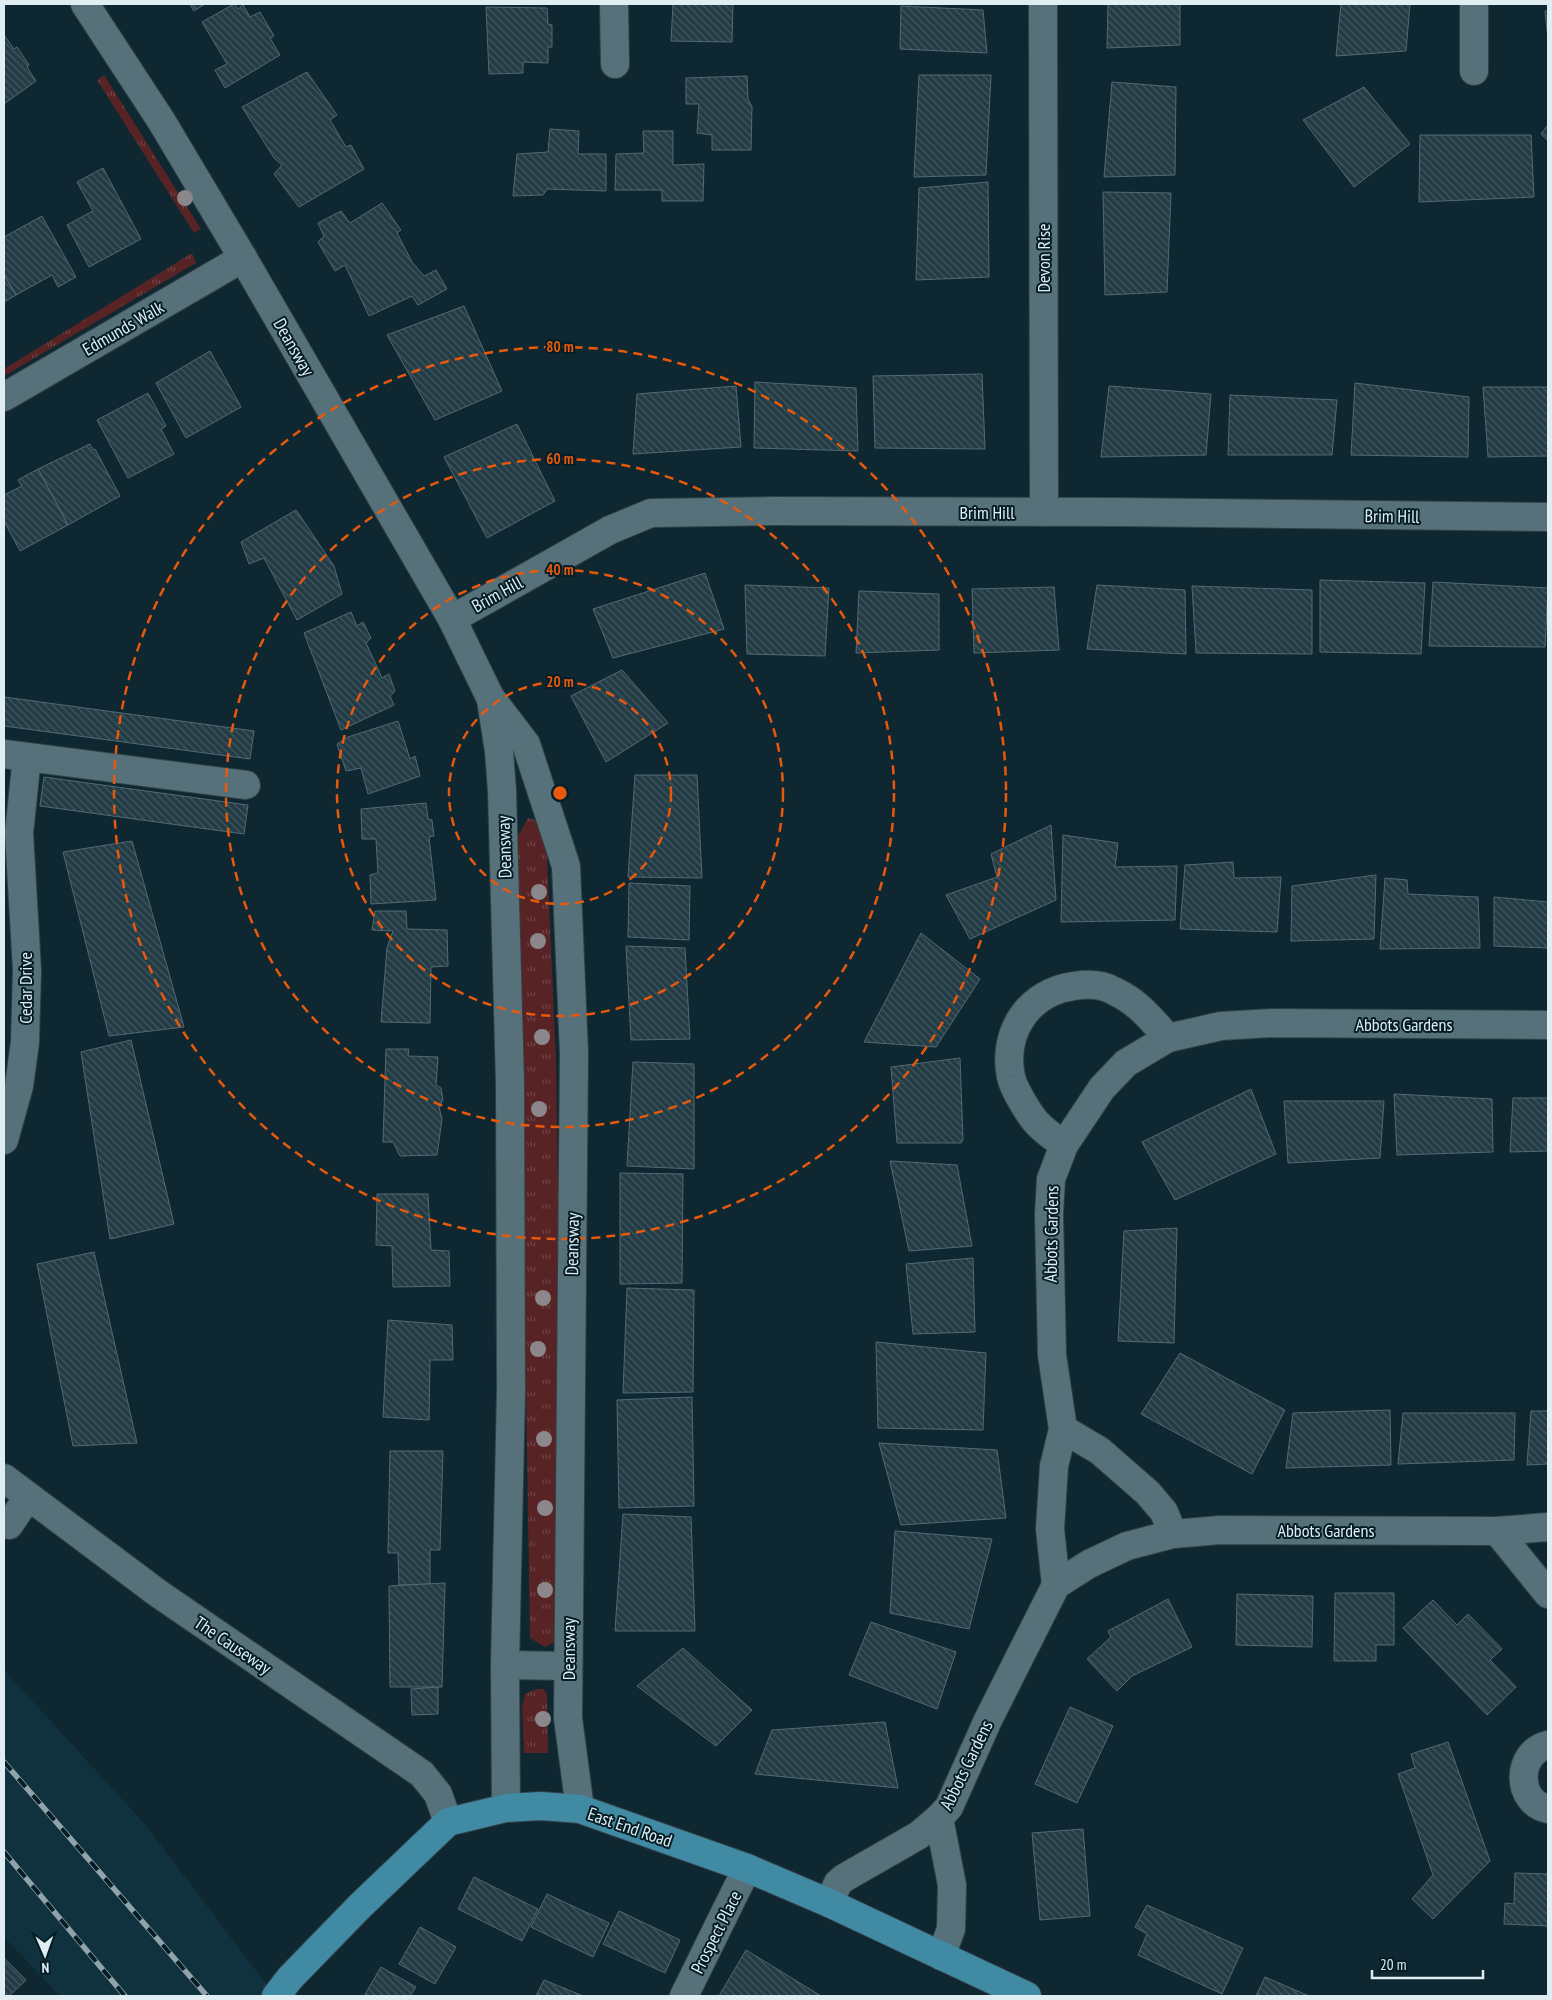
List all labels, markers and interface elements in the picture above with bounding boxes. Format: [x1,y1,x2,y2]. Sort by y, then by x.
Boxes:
street label: Devon Rise [1032,223,1055,293]
street label: Edmunds Walk [78,295,168,361]
street label: Deansway [268,314,320,380]
text: 80 m [546,337,574,356]
text: 60 m [546,449,574,468]
street label: Brim Hill [960,501,1015,524]
street label: Brim Hill [1364,504,1420,528]
text: 40 m [546,560,574,579]
street label: Brim Hill [467,570,527,617]
text: 20 m [546,672,574,691]
centre of rings [551,784,569,802]
street label: Deansway [491,815,517,879]
street label: Cedar Drive [14,952,37,1024]
street label: Abbots Gardens [1356,1013,1452,1036]
street label: Abbots Gardens [1039,1185,1063,1283]
street label: Deansway [560,1212,584,1276]
street label: Abbots Gardens [1278,1519,1374,1542]
street label: The Causeway [190,1611,276,1679]
street label: Deansway [557,1617,580,1680]
street label: Abbots Gardens [934,1716,998,1814]
street label: East End Road [585,1802,675,1852]
street label: Prospect Place [685,1887,747,1977]
north arrow [20,1930,70,1980]
scale bar [1372,1948,1483,1980]
text: 20 m [1380,1955,1406,1974]
text: N [41,1959,50,1977]

